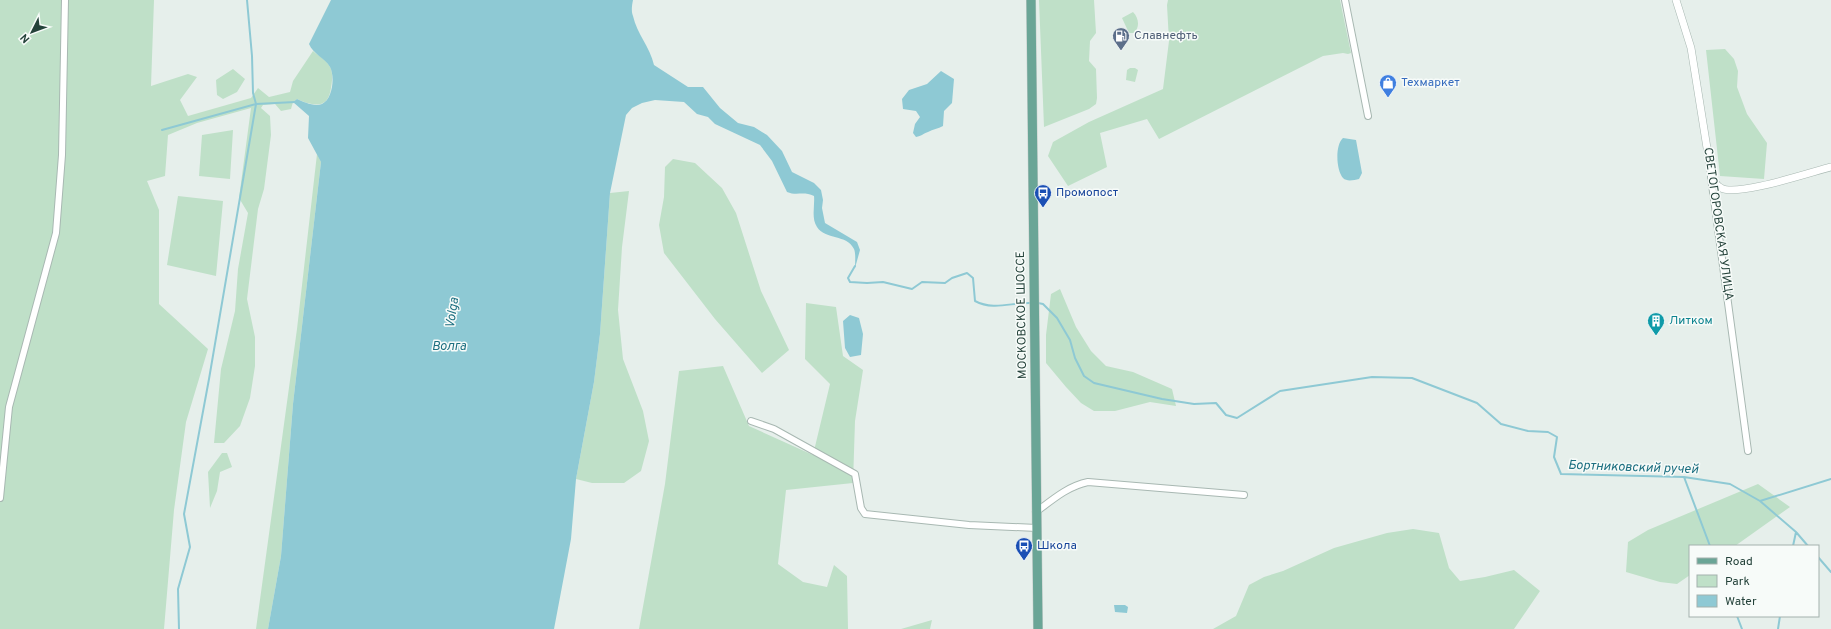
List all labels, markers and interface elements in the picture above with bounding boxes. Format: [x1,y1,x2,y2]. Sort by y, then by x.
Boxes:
north arrow [12,12,52,52]
fuel station icon: Славнефть [1111,26,1131,51]
place label: Славнефть [1134,28,1198,44]
text: N [17,30,33,46]
shop icon: Техмаркет [1378,73,1398,98]
place label: Техмаркет [1401,75,1460,91]
street label: СВЕТОГОРОВСКАЯ УЛИЦА [1699,146,1737,302]
bus stop icon: Промопост [1033,183,1053,208]
place label: Промопост [1056,185,1119,201]
street label: МОСКОВСКОЕ ШОССЕ [1013,251,1031,379]
water label: Volga [443,296,463,330]
building icon: Литком [1646,311,1666,336]
place label: Литком [1669,313,1713,329]
water label: Волга [432,339,467,355]
water label: Бортниковский ручей [1568,458,1699,478]
bus stop icon: Школа [1014,536,1034,561]
place label: Школа [1037,538,1077,554]
legend [1689,545,1819,617]
text: Road [1725,554,1753,570]
text: Park [1725,574,1750,590]
text: Water [1725,594,1757,610]

